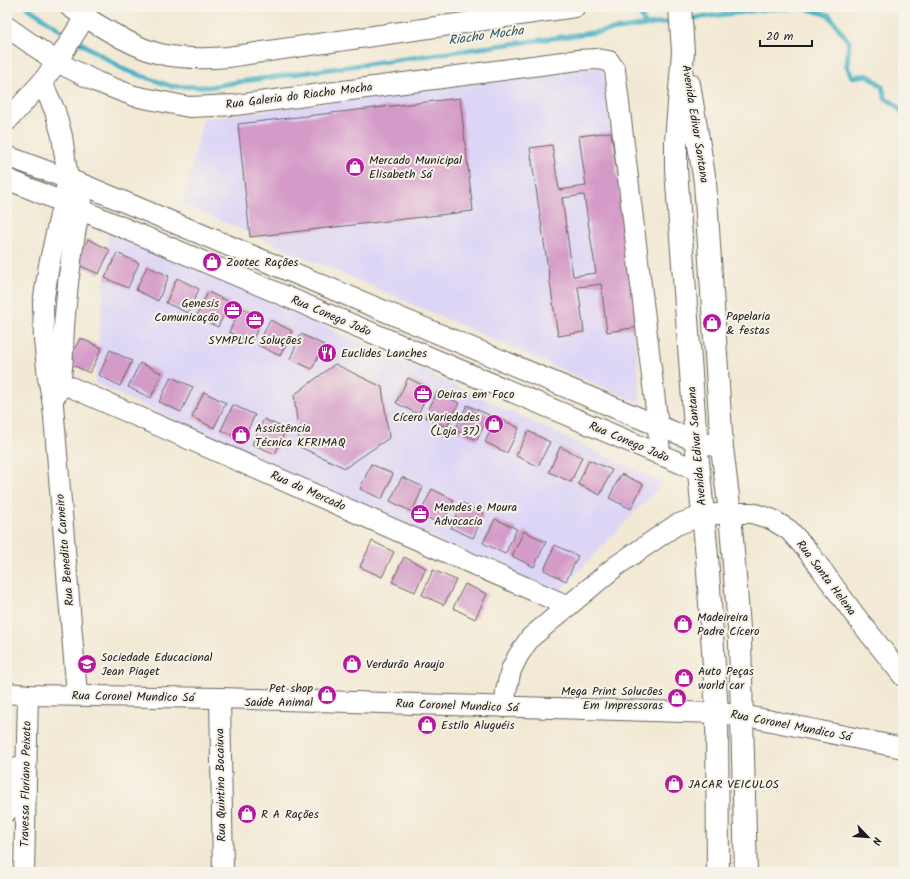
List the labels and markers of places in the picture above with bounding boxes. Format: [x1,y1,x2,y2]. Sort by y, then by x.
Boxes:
place label: Mercado Municipal Elisabeth Sá [369,151,462,184]
shop icon: Mercado Municipal Elisabeth Sá [344,156,366,178]
shop icon: Zootec Rações [201,251,223,273]
place label: Zootec Rações [226,253,298,272]
place label: Genesis Comunicação [154,294,219,327]
office icon: Genesis Comunicação [222,299,244,321]
place label: Papelaria & festas [726,307,771,340]
office icon: SYMPLIC Soluções [244,309,266,331]
shop icon: Papelaria & festas [701,312,723,334]
place label: SYMPLIC Soluções [208,331,302,350]
restaurant icon: Euclides Lanches [316,342,338,364]
place label: Euclides Lanches [341,344,427,363]
office icon: Oeiras em Foco [412,383,434,405]
place label: Oeiras em Foco [437,385,514,404]
place label: Cícero Variedades (Loja 37) [393,408,480,441]
shop icon: Cícero Variedades (Loja 37) [483,413,505,435]
place label: Assistência Técnica KFRIMAQ [255,419,346,452]
shop icon: Assistência Técnica KFRIMAQ [230,424,252,446]
place label: Mendes e Moura Advocacia [434,498,517,531]
office icon: Mendes e Moura Advocacia [409,503,431,525]
place label: Madeireira Padre Cícero [697,608,760,641]
shop icon: Madeireira Padre Cícero [672,613,694,635]
place label: Sociedade Educacional Jean Piaget [101,648,213,681]
school or university icon: Sociedade Educacional Jean Piaget [76,653,98,675]
shop icon: Verdurão Araujo [341,653,363,675]
place label: Verdurão Araujo [366,655,445,674]
place label: Auto Peças world car [698,662,754,695]
shop icon: Auto Peças world car [673,667,695,689]
place label: Pet shop Saúde Animal [244,679,313,712]
place label: Mega Print Solucões Em Impressoras [561,682,663,715]
shop icon: Pet shop Saúde Animal [316,684,338,706]
shop icon: Mega Print Solucões Em Impressoras [666,687,688,709]
shop icon: Estilo Aluguéis [416,714,438,736]
place label: Estilo Aluguéis [441,716,515,735]
shop icon: JACAR VEICULOS [663,773,685,795]
place label: JACAR VEICULOS [688,775,780,794]
shop icon: R A Rações [236,803,258,825]
place label: R A Rações [261,805,319,824]

